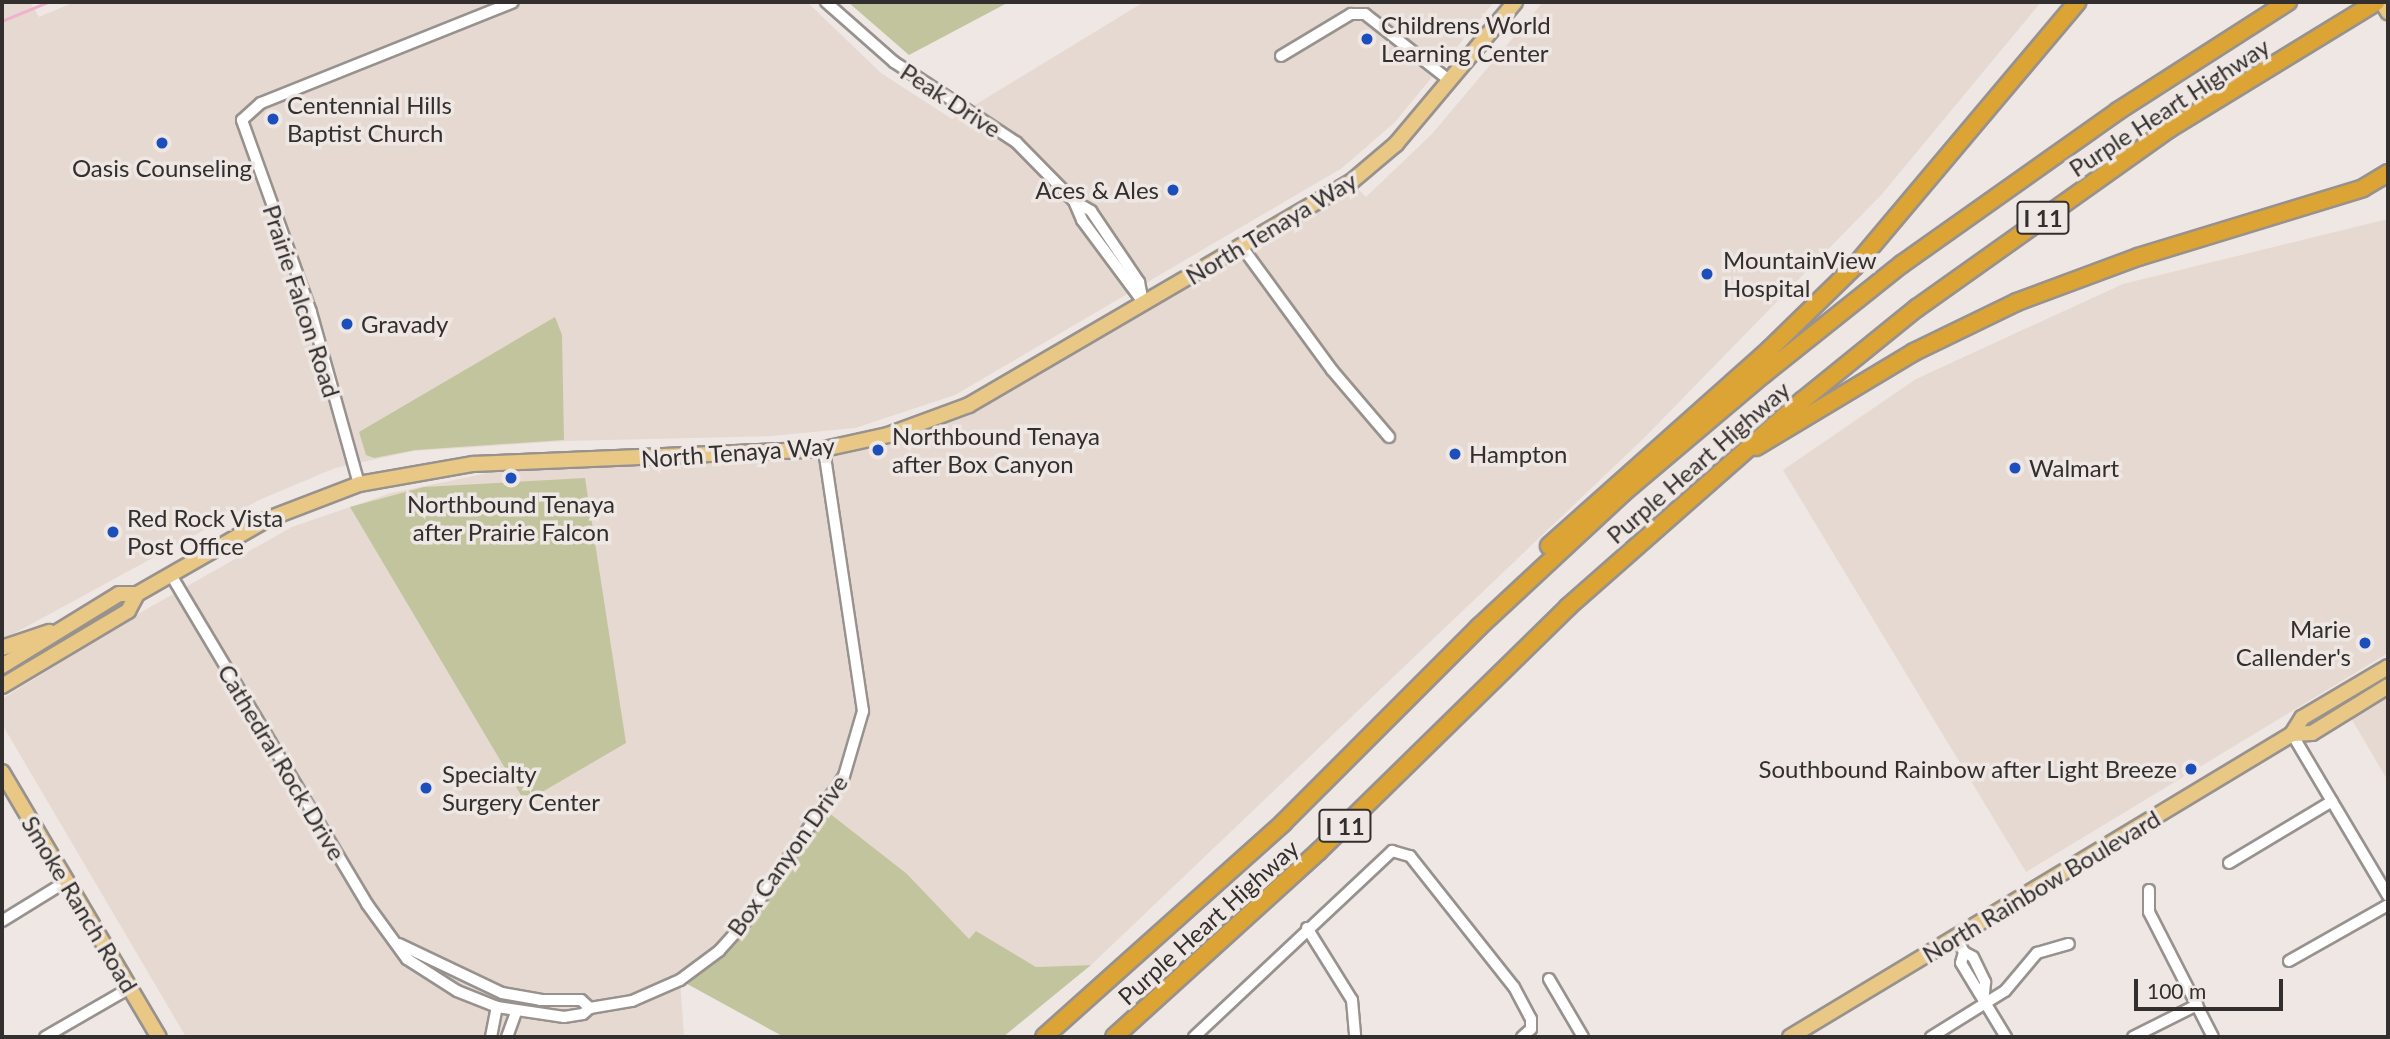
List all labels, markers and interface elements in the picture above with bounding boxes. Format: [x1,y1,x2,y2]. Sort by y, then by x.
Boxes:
place label: Childrens World Learning Center [1381,11,1551,67]
marker: Childrens World Learning Center [1359,31,1375,47]
street label: Purple Heart Highway [2064,32,2274,182]
street label: Peak Drive [895,57,1007,143]
place label: Centennial Hills Baptist Church [287,91,452,147]
marker: Centennial Hills Baptist Church [265,111,281,127]
marker: Oasis Counseling [154,135,170,151]
place label: Oasis Counseling [72,154,252,182]
street label: North Tenaya Way [1180,165,1362,291]
place label: Aces & Ales [1034,176,1159,204]
marker: Aces & Ales [1165,182,1181,198]
road number: I 11 [2015,198,2071,238]
street label: Prairie Falcon Road [257,201,347,401]
place label: MountainView Hospital [1723,246,1877,302]
marker: MountainView Hospital [1697,264,1717,284]
place label: Gravady [361,310,448,338]
marker: Gravady [339,316,355,332]
street label: Purple Heart Highway [1601,375,1795,549]
place label: Northbound Tenaya after Box Canyon [892,422,1101,478]
street label: North Tenaya Way [640,431,836,473]
place label: Hampton [1469,440,1567,468]
marker: Northbound Tenaya after Box Canyon [870,442,886,458]
marker: Hampton [1447,446,1463,462]
place label: Walmart [2029,454,2119,482]
marker: Walmart [2007,460,2023,476]
marker: Northbound Tenaya after Prairie Falcon [503,470,519,486]
place label: Northbound Tenaya after Prairie Falcon [407,490,615,546]
place label: Red Rock Vista Post Office [127,504,284,560]
marker: Red Rock Vista Post Office [105,524,121,540]
place label: Marie Callender's [2236,615,2351,671]
marker: Marie Callender's [2357,635,2373,651]
street label: Cathedral Rock Drive [212,659,352,865]
place label: Southbound Rainbow after Light Breeze [1758,755,2177,783]
place label: Specialty Surgery Center [442,760,600,816]
marker: Southbound Rainbow after Light Breeze [2183,761,2199,777]
street label: Box Canyon Drive [721,769,853,941]
marker: Specialty Surgery Center [416,778,436,798]
street label: North Rainbow Boulevard [1917,804,2165,968]
road number: I 11 [1317,806,1373,846]
street label: Smoke Ranch Road [16,811,144,997]
street label: Purple Heart Highway [1112,833,1304,1011]
scale bar [2138,965,2287,1009]
text: 100 m [2147,978,2206,1003]

